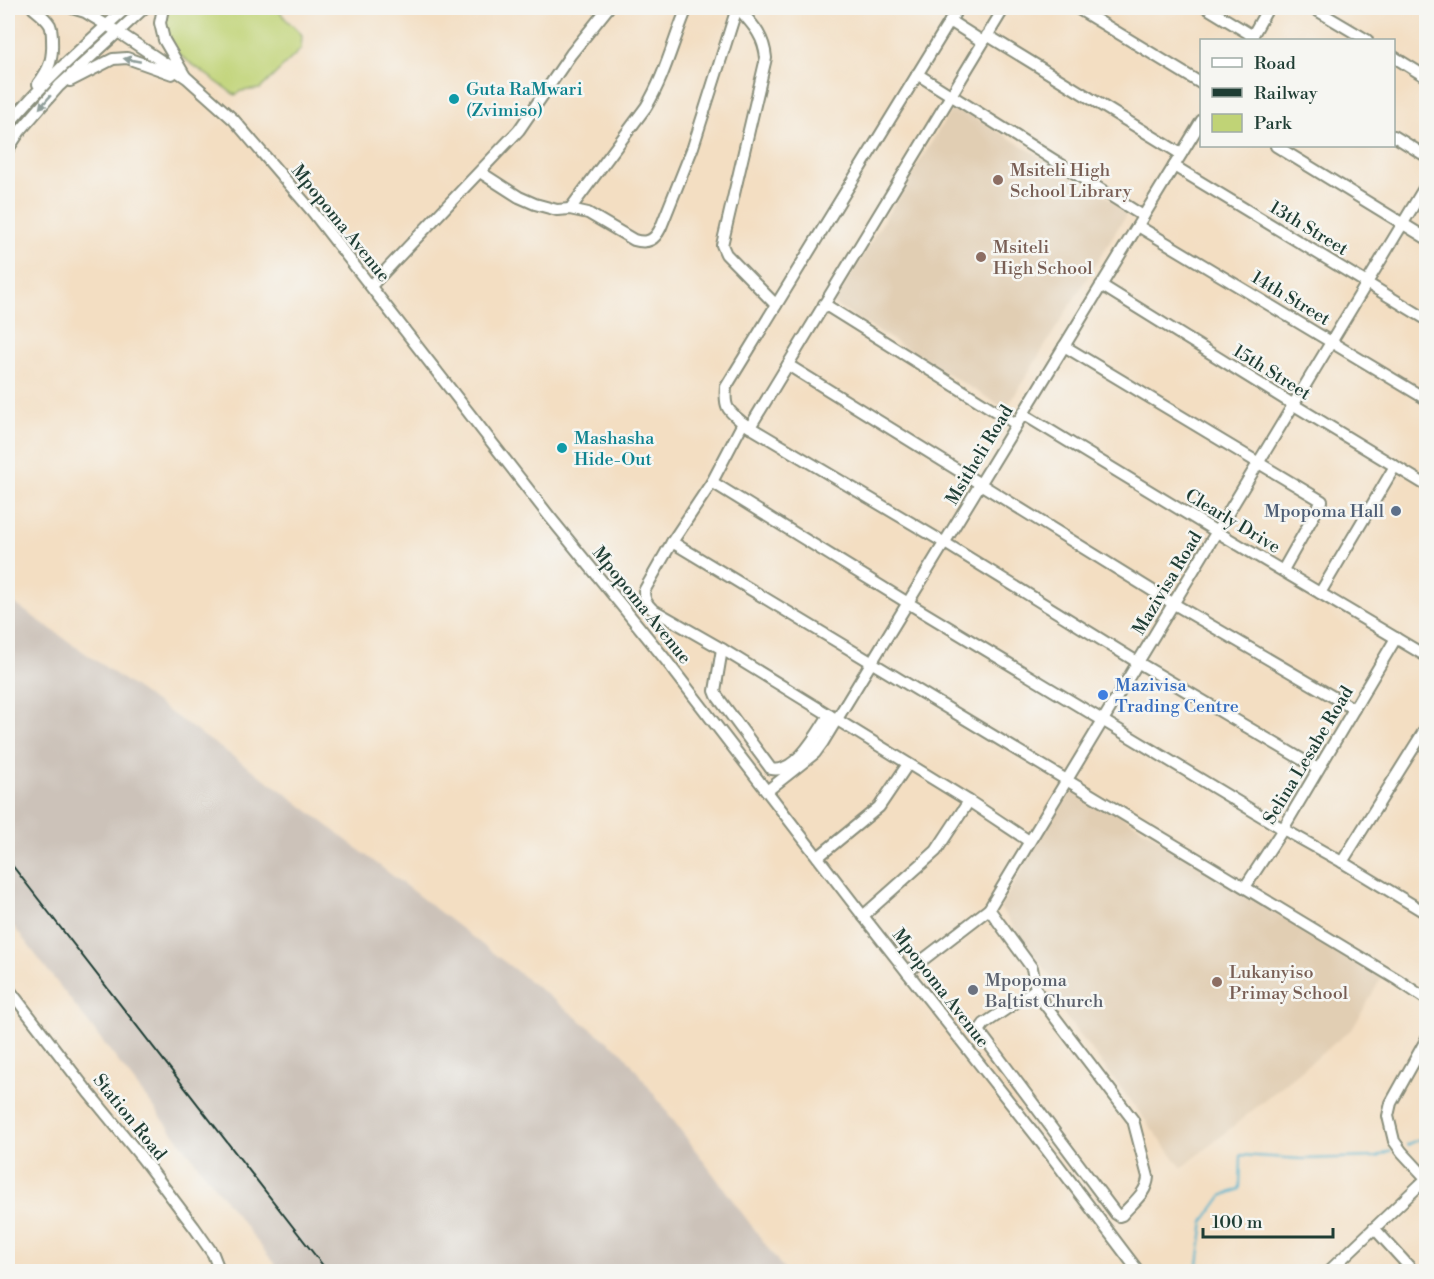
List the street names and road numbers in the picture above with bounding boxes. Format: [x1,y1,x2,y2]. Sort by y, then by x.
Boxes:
street label: Mpopoma Avenue [286,160,395,287]
street label: 13th Street [1265,196,1353,261]
street label: 14th Street [1247,266,1335,331]
street label: 15th Street [1228,339,1315,406]
street label: Msitheli Road [941,400,1019,509]
street label: Clearly Drive [1181,484,1285,559]
street label: Mazivisa Road [1127,527,1208,639]
street label: Mpopoma Avenue [587,542,696,669]
street label: Selina Lesabe Road [1258,681,1359,828]
street label: Mpopoma Avenue [887,924,994,1052]
street label: Station Road [88,1069,172,1166]

